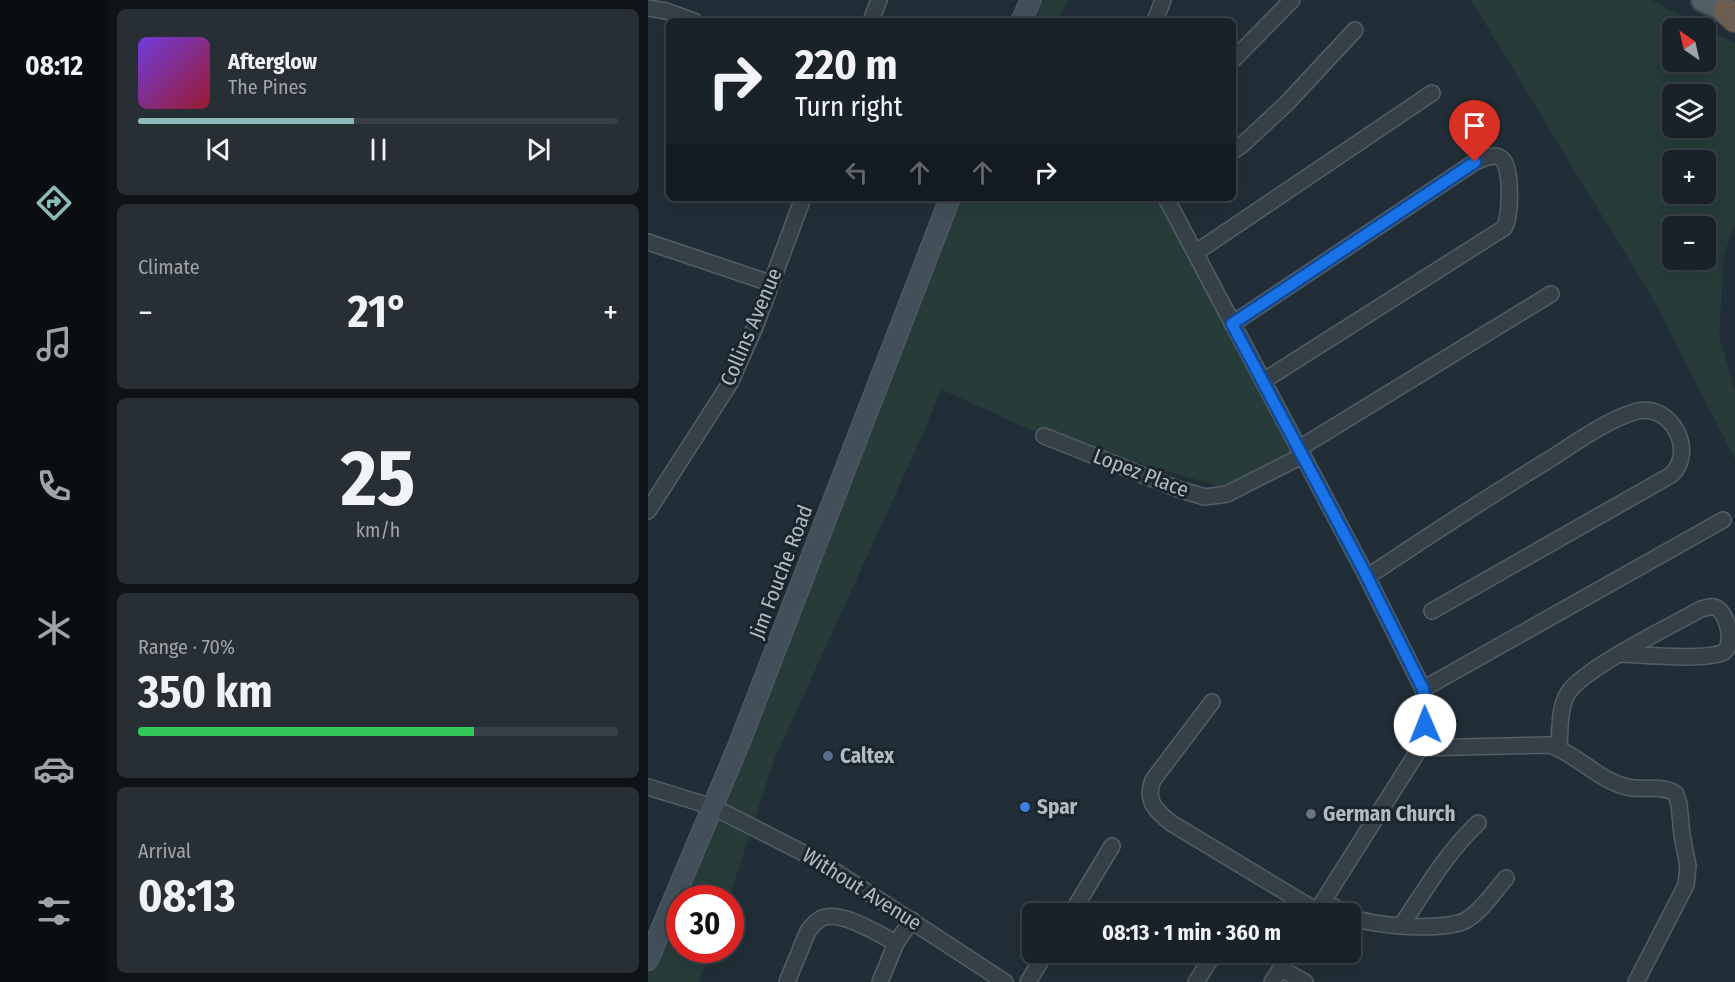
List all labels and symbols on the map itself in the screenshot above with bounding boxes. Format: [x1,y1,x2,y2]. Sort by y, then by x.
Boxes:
north arrow [1662,18,1716,72]
pin [1449,100,1500,162]
street label: Collins Avenue [714,264,788,390]
street label: Lopez Place [1090,443,1192,503]
street label: Jim Fouche Road [744,501,818,643]
position arrow [1393,693,1457,757]
place label: Caltex [840,743,895,769]
marker: Caltex [821,749,835,763]
place label: Spar [1037,794,1078,820]
marker: Spar [1018,800,1032,814]
place label: German Church [1323,801,1456,827]
marker: German Church [1304,807,1318,821]
street label: Without Avenue [797,842,927,936]
speed limit sign: 30 [666,885,744,963]

